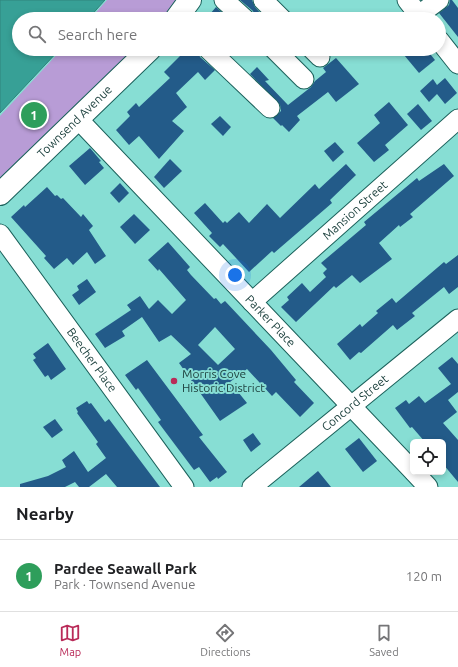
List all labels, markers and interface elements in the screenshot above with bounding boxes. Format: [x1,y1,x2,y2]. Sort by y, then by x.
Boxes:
search box [12,12,446,56]
icon: search [26,23,48,45]
text: Search here [58,26,137,43]
street label: Townsend Avenue [35,83,114,160]
pin: 1 [21,100,47,130]
street label: Mansion Street [320,178,390,242]
your location [225,265,245,285]
street label: Parker Place [243,292,298,349]
street label: Beecher Place [65,325,120,394]
place label: Morris Cove Historic District [182,367,265,394]
street label: Concord Street [319,372,391,433]
marker: Morris Cove Historic District [169,376,179,386]
map controls [410,439,446,475]
button: locate [410,439,446,475]
text: Nearby [16,504,74,523]
text: Pardee Seawall Park [54,560,197,577]
text: 1 [25,569,33,583]
text: 120 m [406,569,442,583]
text: Park · Townsend Avenue [54,577,195,591]
tab: Map [59,622,81,658]
tab: Directions [200,622,251,658]
tab: Saved [369,622,399,658]

